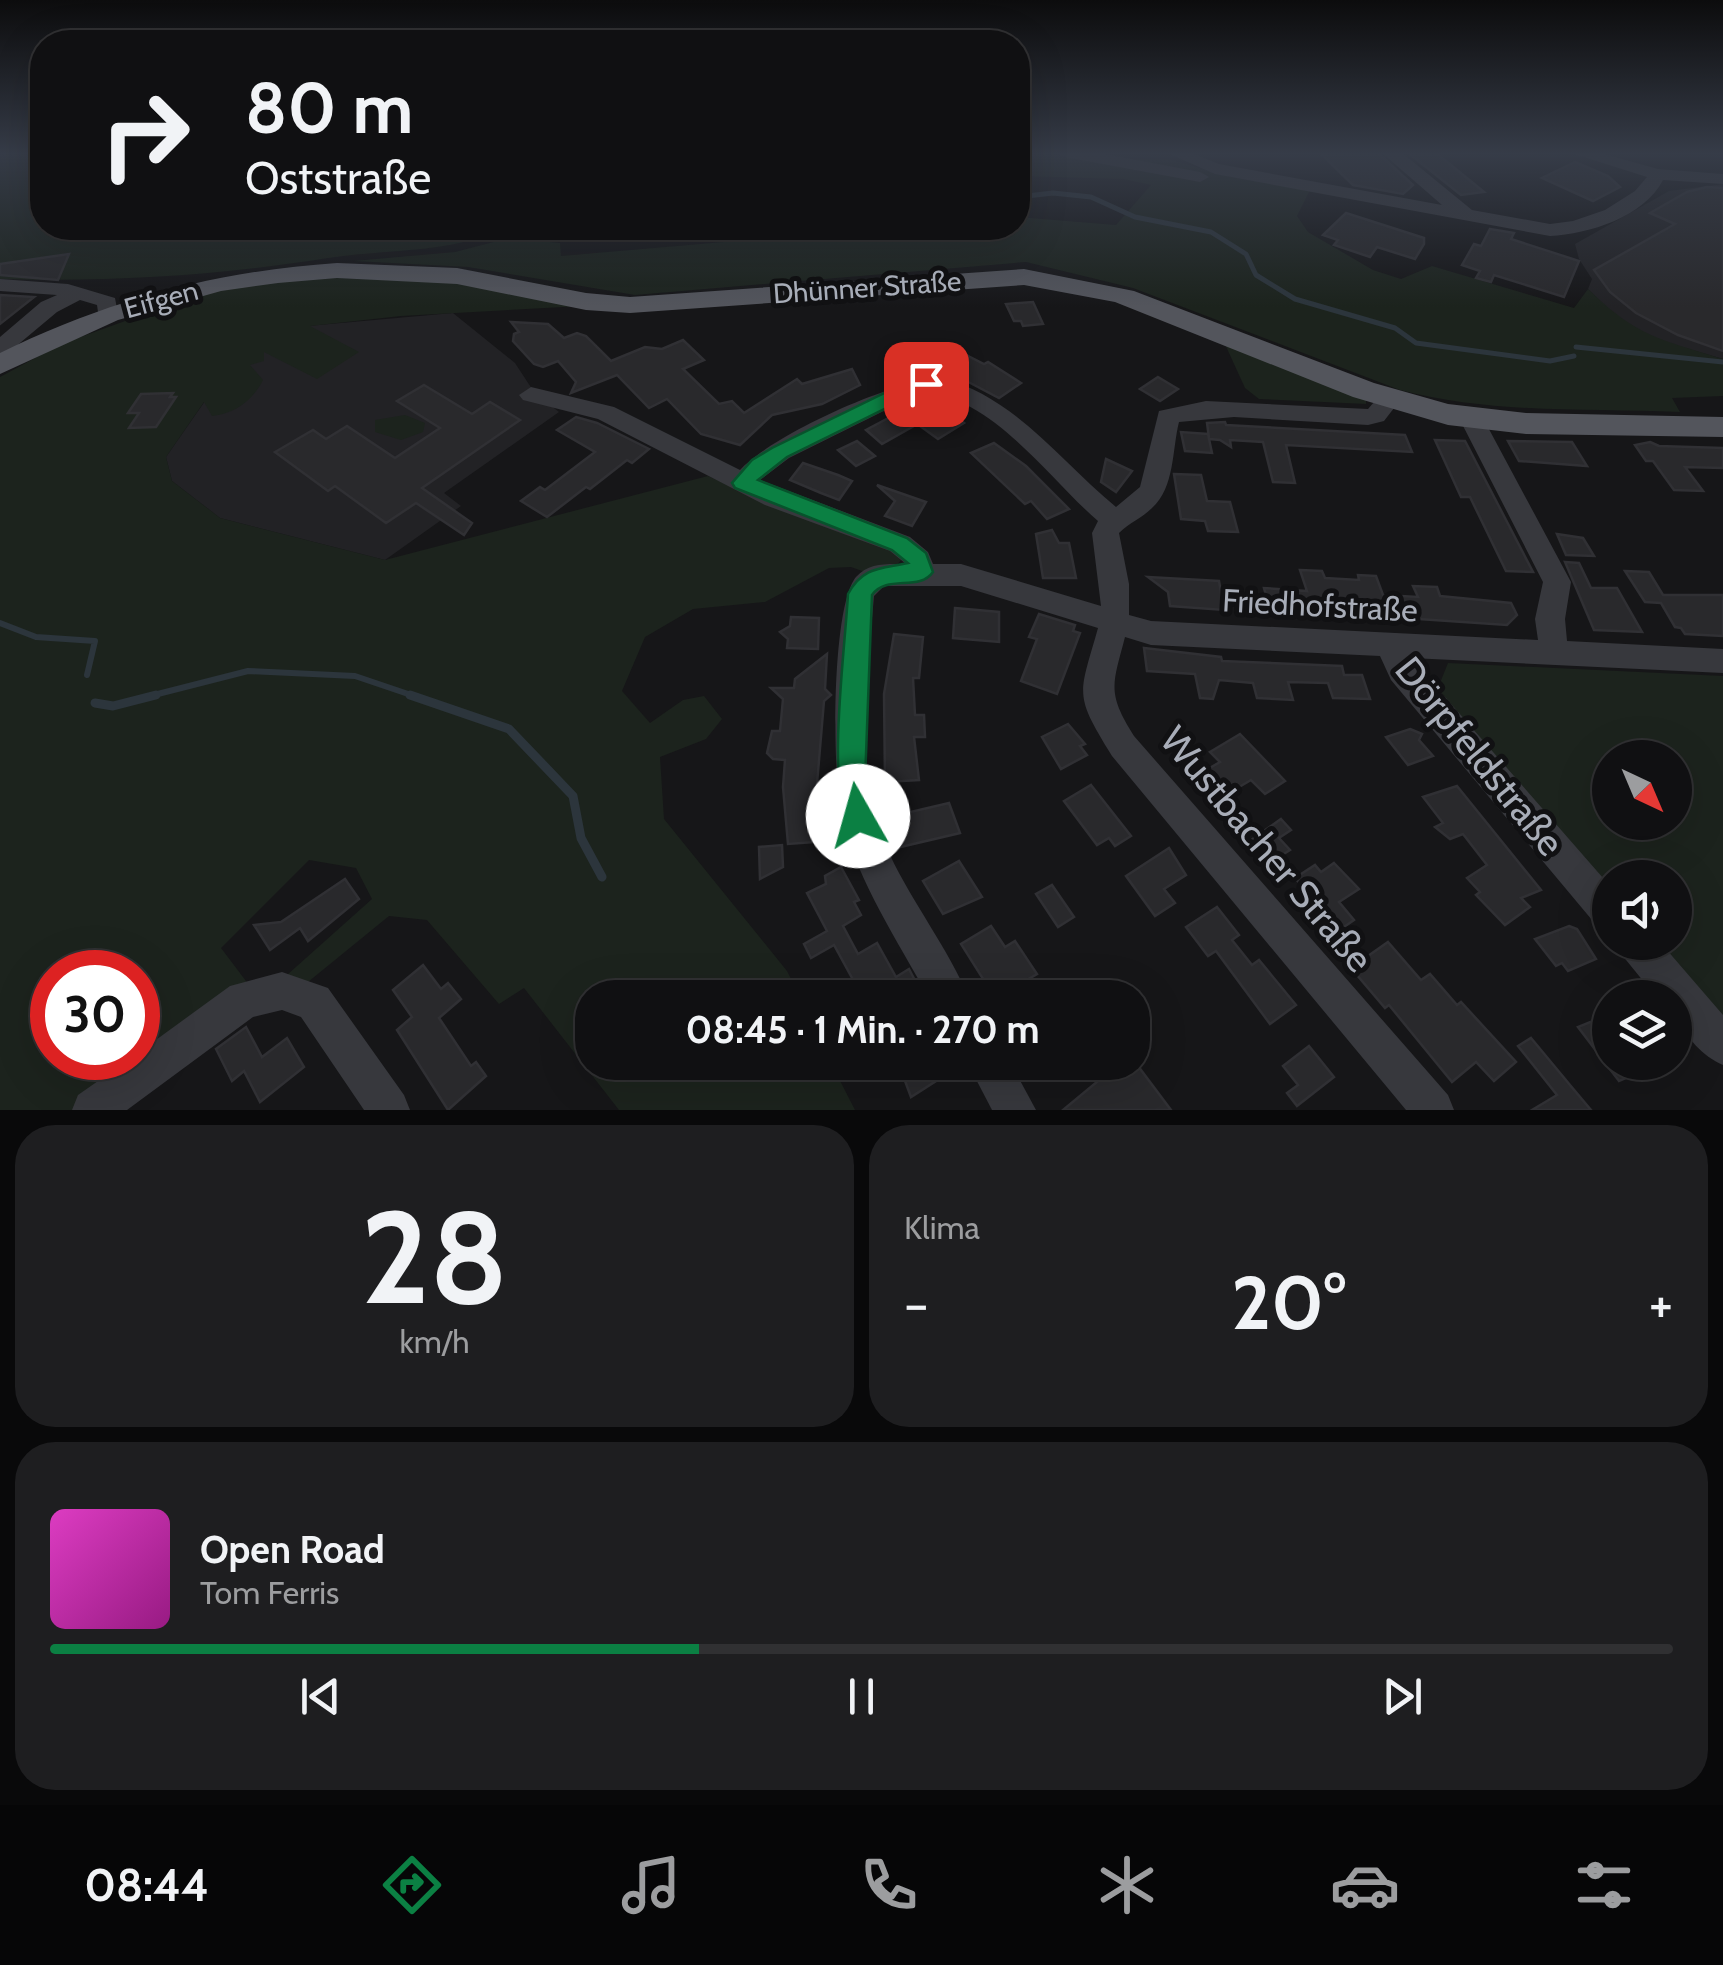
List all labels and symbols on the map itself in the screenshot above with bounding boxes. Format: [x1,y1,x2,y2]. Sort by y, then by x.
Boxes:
street label: Dhünner Straße [772,263,962,311]
street label: Eifgen [120,273,202,325]
pin [884,342,969,427]
street label: Friedhofstraße [1221,580,1419,630]
street label: Dörpfeldstraße [1385,647,1575,865]
street label: Wustbacher Straße [1151,717,1383,981]
north arrow [1592,740,1692,840]
position arrow [806,764,910,868]
speed limit sign: 30 [30,950,160,1080]

